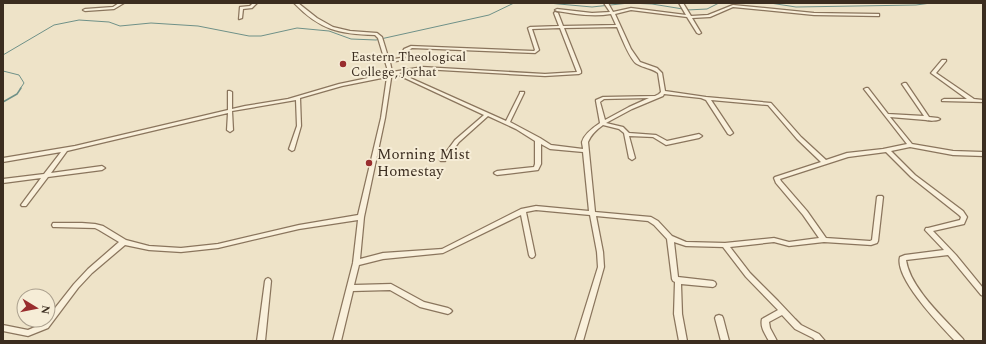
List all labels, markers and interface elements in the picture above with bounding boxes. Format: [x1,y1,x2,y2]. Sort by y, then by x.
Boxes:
place label: Eastern Theological College, Jorhat [351,47,466,82]
marker: Eastern Theological College, Jorhat [338,59,348,69]
place label: Morning Mist Homestay [377,143,470,183]
marker: Morning Mist Homestay [364,158,374,168]
north arrow [16,288,56,328]
text: N [36,304,55,316]

